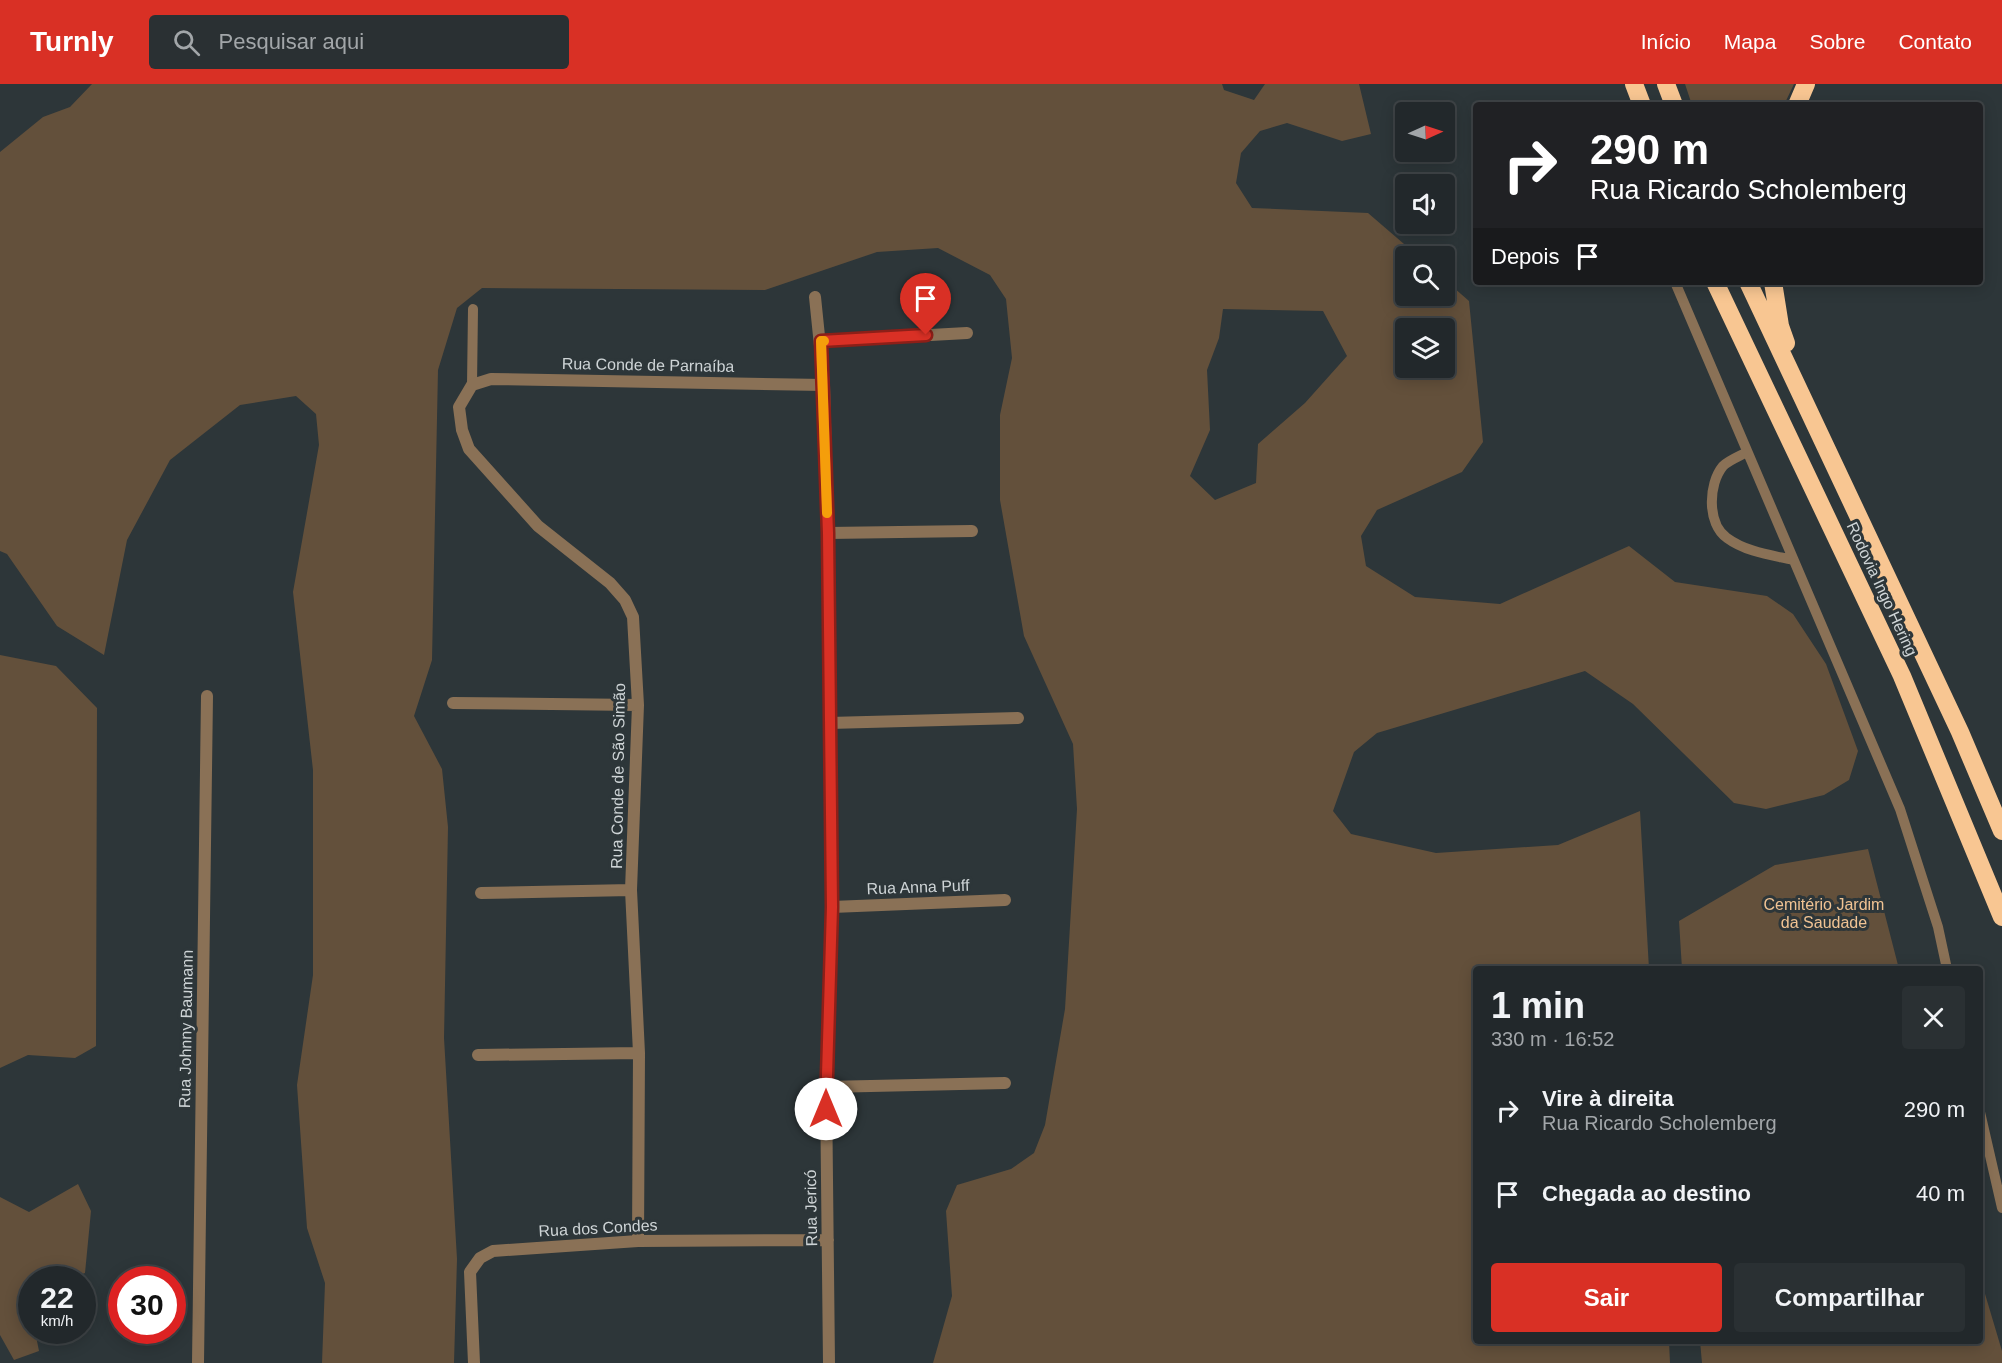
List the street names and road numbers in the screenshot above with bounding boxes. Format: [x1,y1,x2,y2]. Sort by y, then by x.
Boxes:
street label: Rua Conde de Parnaíba [562,355,735,375]
street label: Rodovia Ingo Hering [1843,519,1921,659]
street label: Rua Conde de São Simão [608,683,628,869]
street label: Rua Anna Puff [866,877,970,897]
street label: Rua Johnny Baumann [176,950,196,1108]
street label: Rua Jericó [802,1170,820,1246]
street label: Rua dos Condes [538,1216,658,1240]

